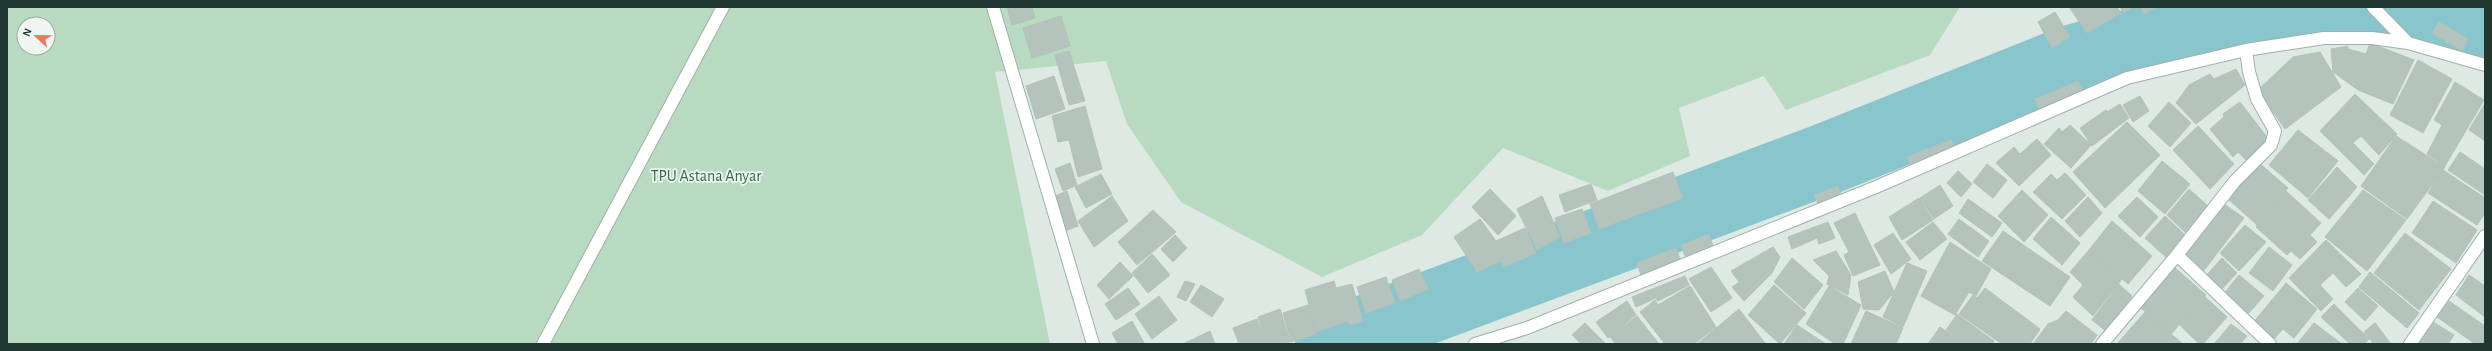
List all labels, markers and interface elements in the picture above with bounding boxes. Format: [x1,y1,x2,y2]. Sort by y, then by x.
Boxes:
north arrow [16,16,56,56]
text: N [21,27,34,38]
park label: TPU Astana Anyar [651,168,762,185]

